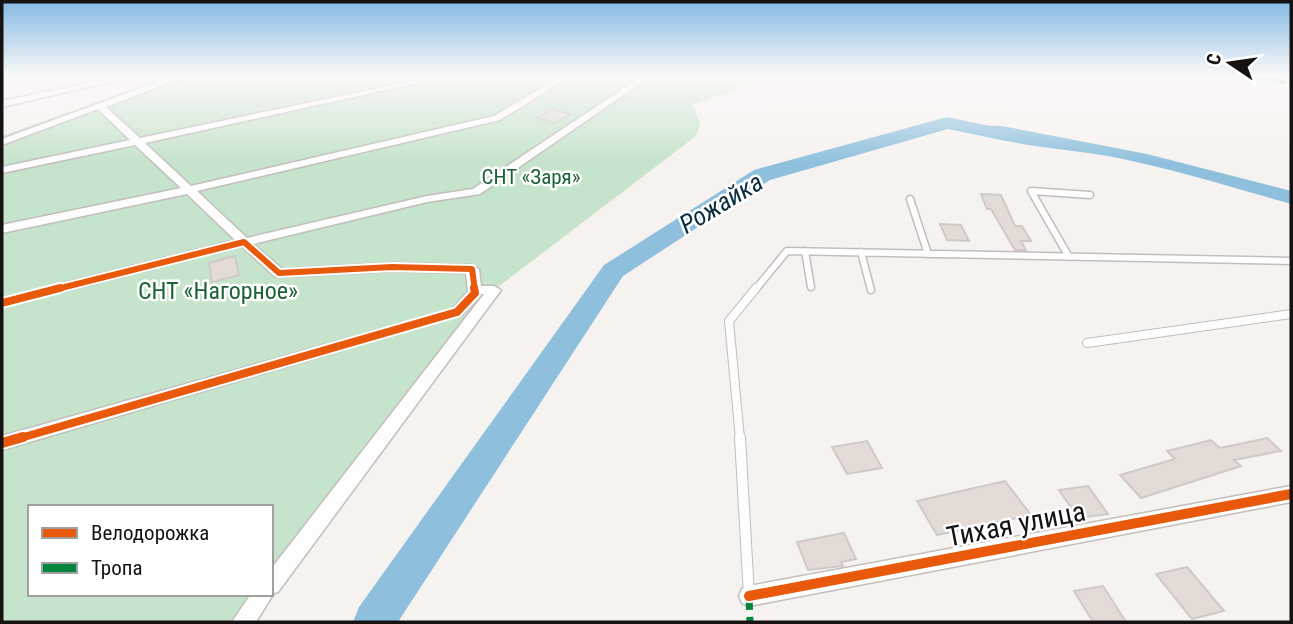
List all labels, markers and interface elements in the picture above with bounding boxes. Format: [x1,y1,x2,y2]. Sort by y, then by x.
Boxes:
north arrow [1195,28,1265,98]
text: С [1201,51,1226,67]
park label: СНТ «Заря» [482,165,581,189]
water label: Рожайка [674,166,768,240]
park label: СНТ «Нагорное» [138,277,298,305]
street label: Тихая улица [944,494,1088,554]
legend [28,505,273,596]
text: Велодорожка [91,521,209,545]
text: Тропа [91,556,142,580]

